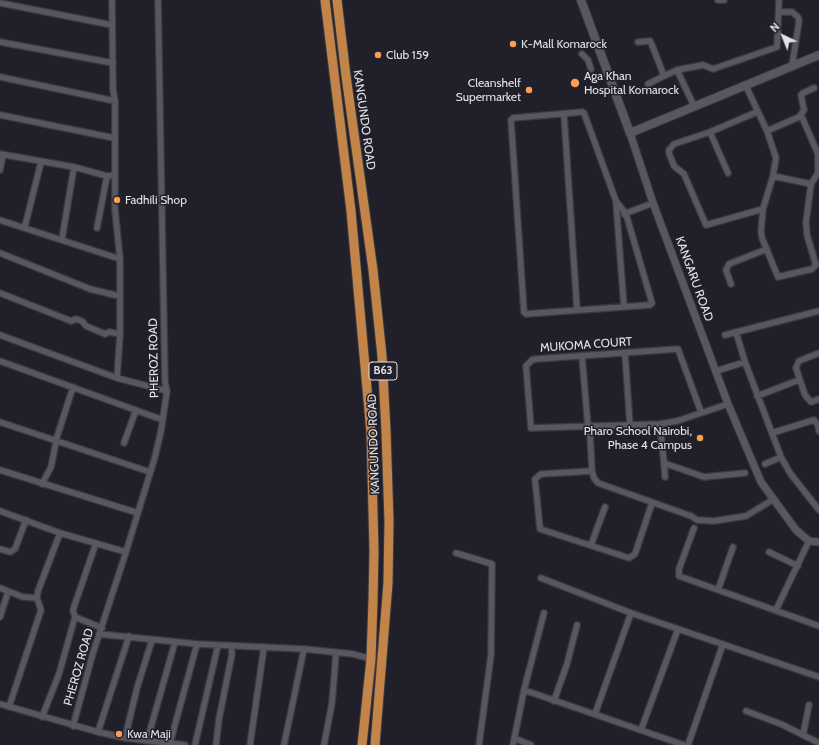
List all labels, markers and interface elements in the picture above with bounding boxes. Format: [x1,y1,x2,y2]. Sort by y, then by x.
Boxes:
north arrow [763,16,803,56]
text: N [767,19,782,35]
place label: K-Mall Komarock [521,37,607,51]
marker: K-Mall Komarock [508,39,518,49]
place label: Club 159 [386,48,429,62]
marker: Club 159 [373,50,383,60]
street label: KANGUNDO ROAD [350,69,378,171]
place label: Aga Khan Hospital Komarock [584,69,679,97]
place label: Cleanshelf Supermarket [456,76,521,104]
marker: Aga Khan Hospital Komarock [569,77,581,89]
marker: Cleanshelf Supermarket [524,85,534,95]
place label: Fadhili Shop [125,193,187,207]
marker: Fadhili Shop [112,195,122,205]
street label: KANGARU ROAD [672,235,716,323]
street label: PHEROZ ROAD [146,318,162,398]
street label: MUKOMA COURT [539,335,633,355]
road number: B63 [369,362,397,380]
street label: KANGUNDO ROAD [365,393,383,495]
place label: Pharo School Nairobi, Phase 4 Campus [584,424,692,452]
marker: Pharo School Nairobi, Phase 4 Campus [695,433,705,443]
street label: PHEROZ ROAD [61,627,97,707]
place label: Kwa Maji [127,727,171,741]
marker: Kwa Maji [114,729,124,739]

